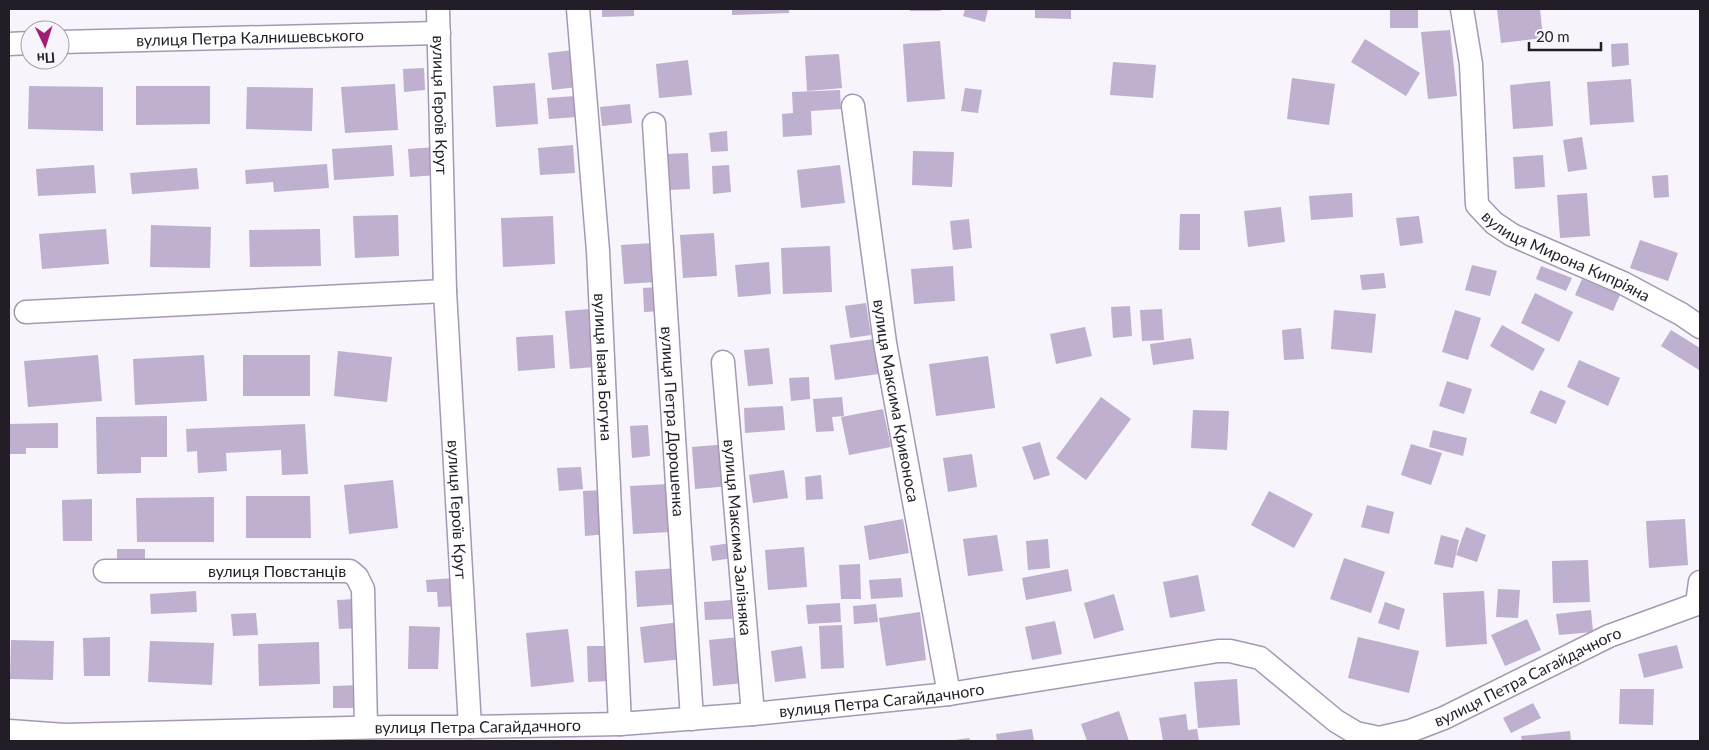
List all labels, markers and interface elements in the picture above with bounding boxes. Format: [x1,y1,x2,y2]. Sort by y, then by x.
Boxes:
north arrow [20,20,70,70]
scale bar [1529,20,1602,52]
street label: вулиця Петра Калнишевського [136,25,364,49]
text: 20 m [1536,27,1570,45]
street label: вулиця Героїв Крут [430,35,452,175]
text: Пн [36,49,56,68]
street label: вулиця Мирона Кипріяна [1478,207,1654,305]
street label: вулиця Івана Богуна [591,293,617,441]
street label: вулиця Максима Кривоноса [870,298,924,504]
street label: вулиця Петра Дорошенка [658,326,689,517]
street label: вулиця Максима Залізняка [721,438,756,636]
street label: вулиця Героїв Крут [445,439,472,580]
street label: вулиця Повстанців [208,561,346,580]
street label: вулиця Петра Сагайдачного [1431,622,1624,730]
street label: вулиця Петра Сагайдачного [778,679,985,720]
street label: вулиця Петра Сагайдачного [374,715,581,736]

